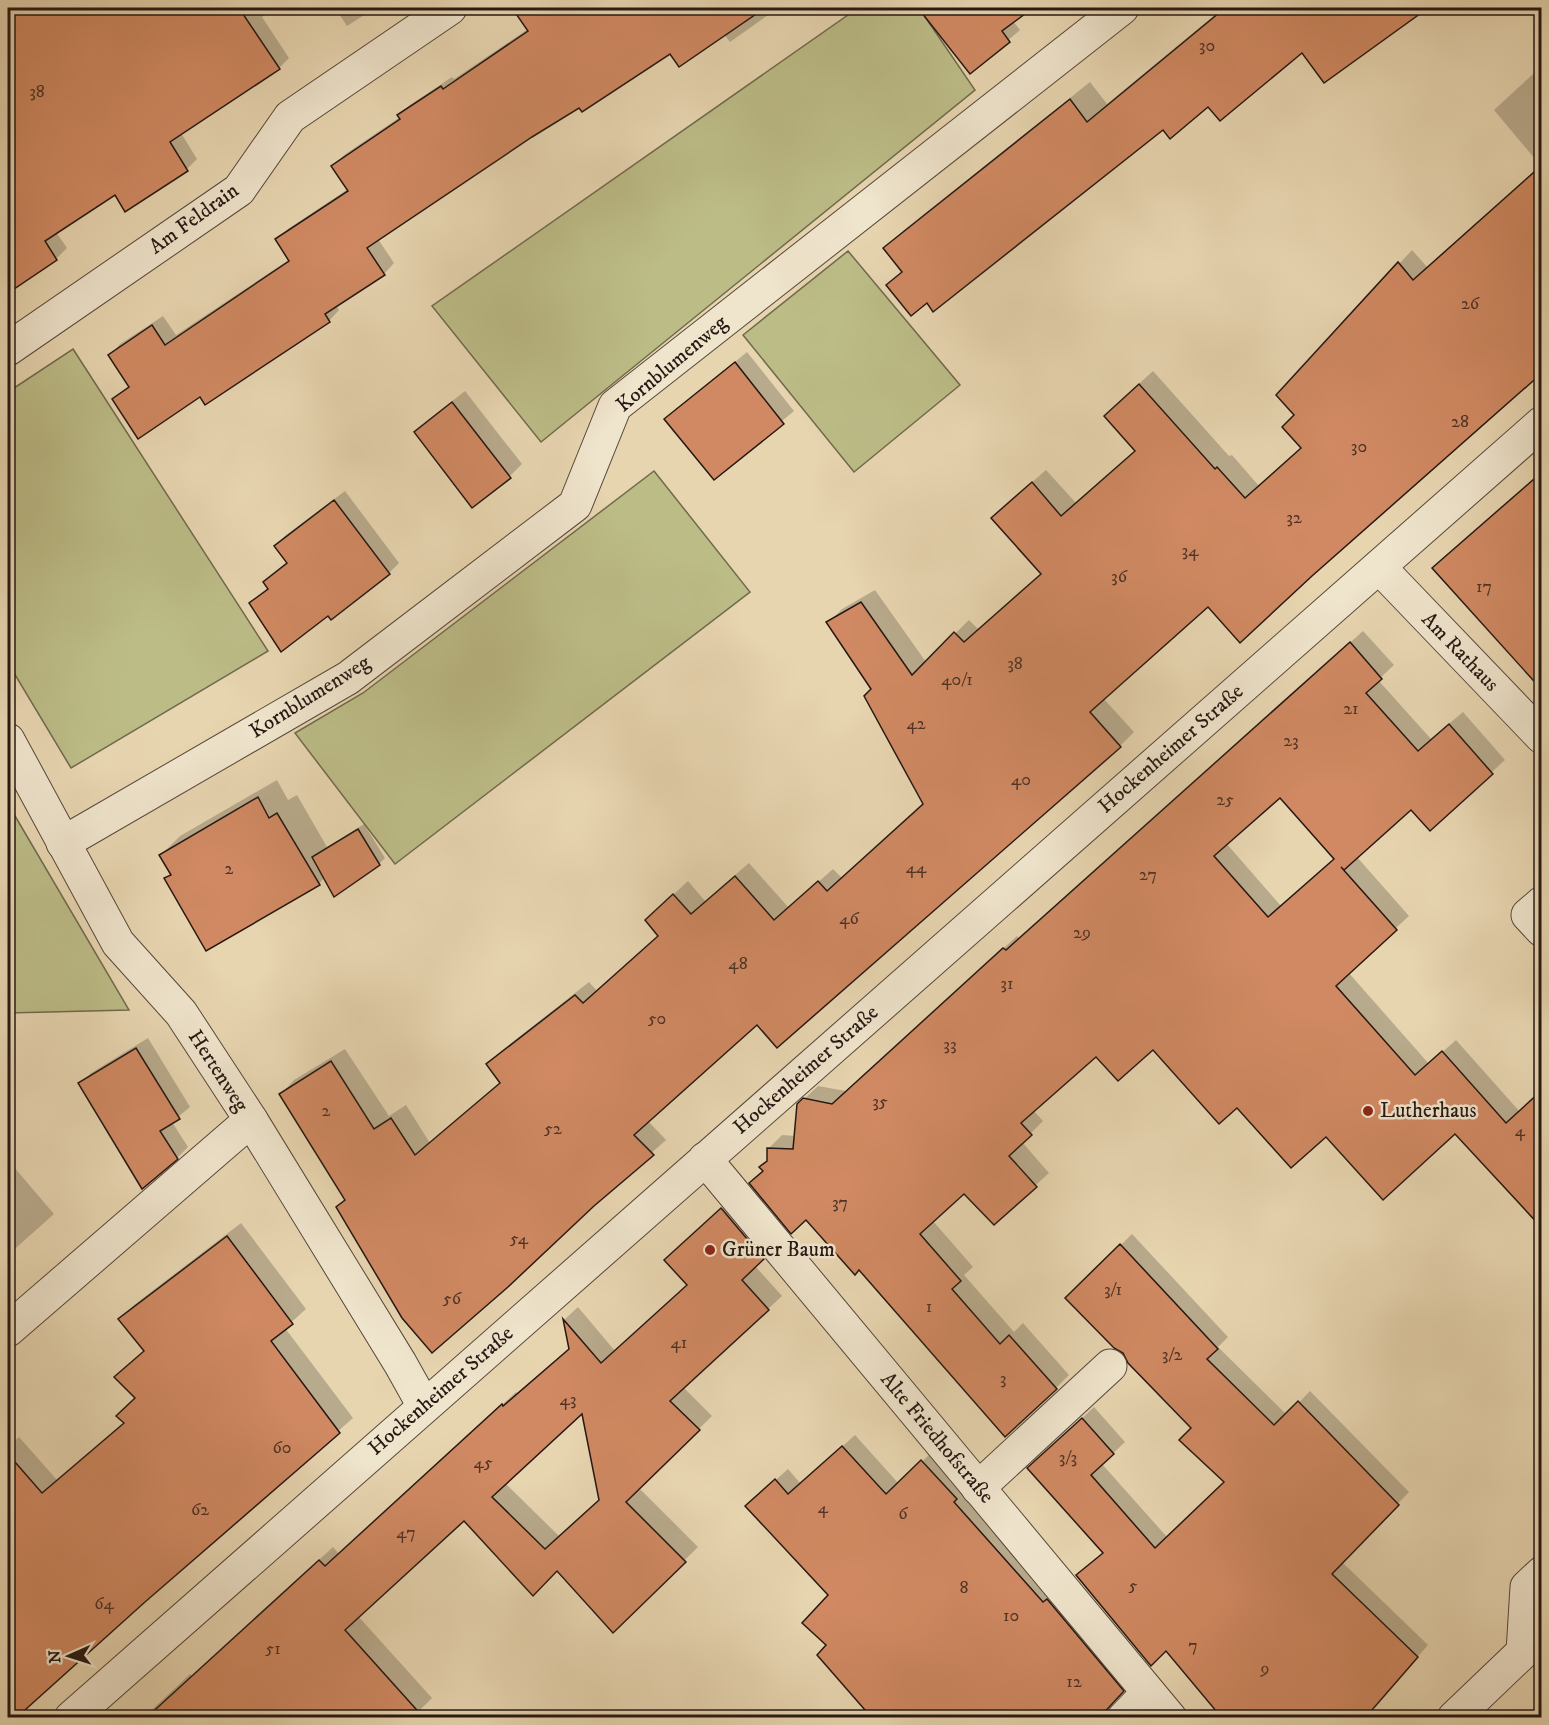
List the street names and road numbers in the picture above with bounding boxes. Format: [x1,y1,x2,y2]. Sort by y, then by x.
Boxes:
street label: Am Feldrain [144,178,244,260]
street label: Kornblumenweg [611,309,733,418]
street label: Am Rathaus [1416,607,1504,697]
street label: Kornblumenweg [245,649,376,744]
street label: Hockenheimer Straße [1093,679,1249,819]
street label: Hockenheimer Straße [728,1000,884,1140]
street label: Hertenweg [182,1025,255,1117]
street label: Hockenheimer Straße [363,1321,519,1461]
street label: Alte Friedhofstraße [875,1367,1000,1509]

